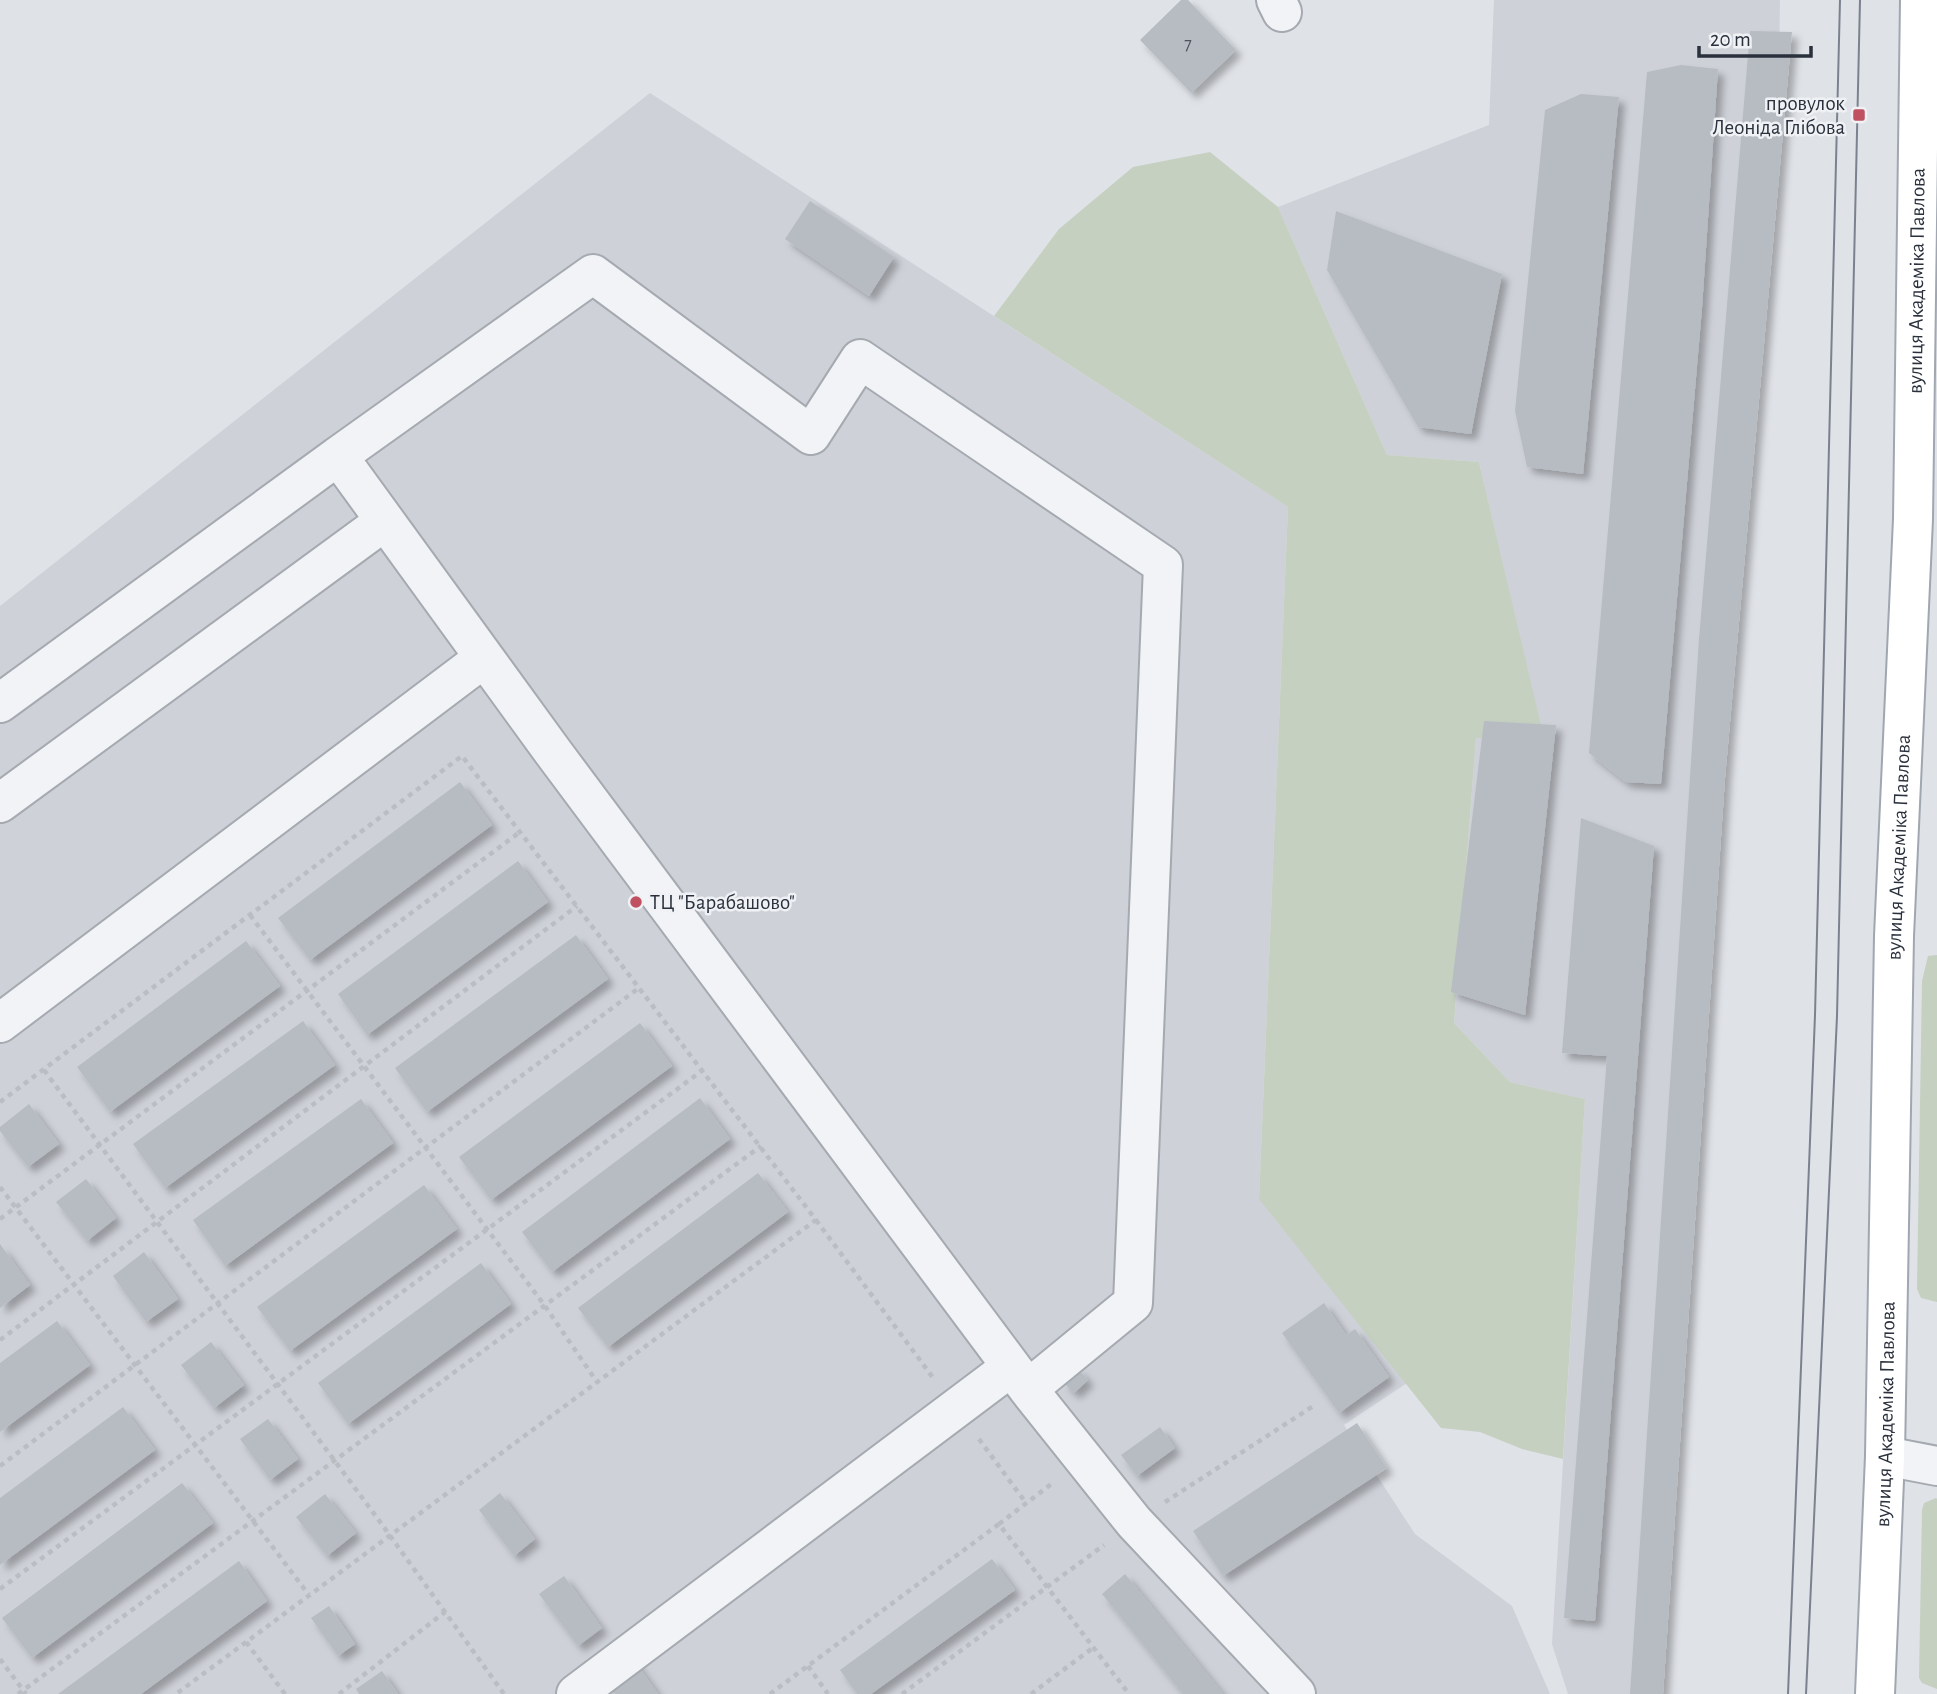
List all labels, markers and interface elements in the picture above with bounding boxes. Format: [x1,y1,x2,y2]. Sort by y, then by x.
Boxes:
scale bar [1699,14,1811,58]
text: 20 m [1710,29,1751,50]
house number: 7 [1184,36,1192,54]
place label: провулок Леоніда Глібова [1713,93,1845,138]
marker: провулок Леоніда Глібова [1851,107,1867,123]
street label: вулиця Академіка Павлова [1904,167,1928,394]
street label: вулиця Академіка Павлова [1883,734,1914,961]
place label: ТЦ "Барабашово" [650,892,795,913]
marker: ТЦ "Барабашово" [628,894,644,910]
street label: вулиця Академіка Павлова [1872,1301,1898,1528]

